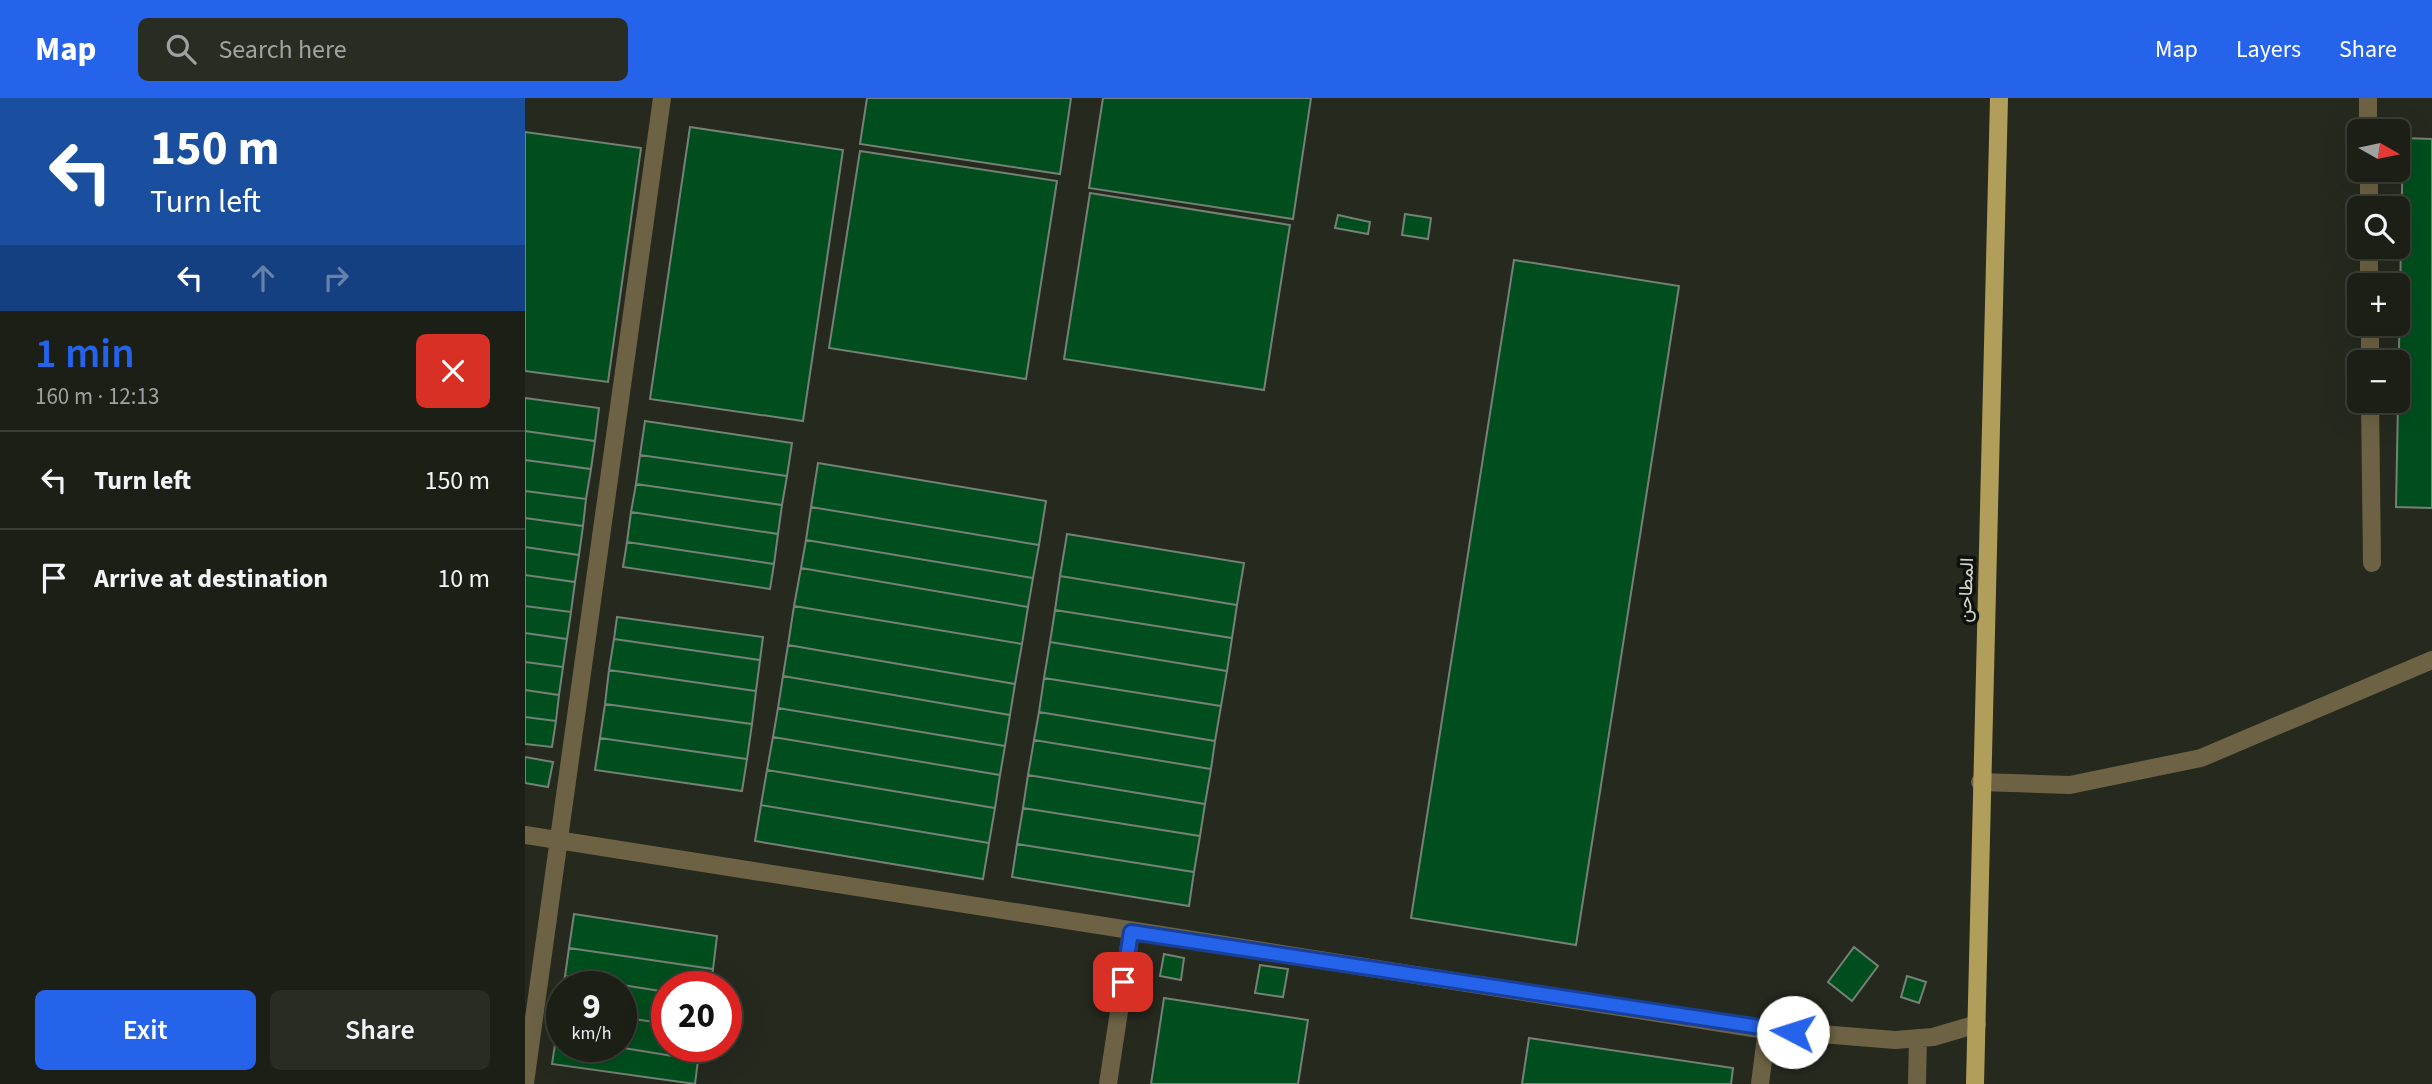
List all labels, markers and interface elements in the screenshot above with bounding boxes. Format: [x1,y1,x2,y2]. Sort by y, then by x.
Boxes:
search box [138,18,628,81]
text: Map [35,26,96,73]
icon: search [162,30,200,68]
text: Search here [218,31,347,68]
text: Map [2155,32,2198,67]
text: Layers [2236,32,2301,67]
text: Share [2339,32,2397,67]
text: 150 m [150,114,279,184]
north arrow [2347,119,2410,182]
map controls [2347,119,2410,413]
icon: left [35,126,126,217]
text: Turn left [150,179,261,225]
button: search [2347,196,2410,259]
icon: left [171,259,209,297]
icon: ahead [244,259,282,297]
icon: right [317,259,355,297]
button: + [2347,273,2410,336]
text: 1 min [35,324,135,384]
button: close [416,334,490,408]
button: − [2347,350,2410,413]
text: 160 m · 12:13 [35,380,159,413]
icon: left [35,461,73,499]
text: Turn left [94,462,191,499]
text: 150 m [424,462,490,499]
street label: المطاحن [1952,557,1981,623]
icon: arrive [35,559,73,597]
text: Arrive at destination [94,560,328,597]
text: 10 m [437,560,490,597]
pin [1093,952,1153,1012]
icon: arrive [1104,963,1142,1001]
speed limit sign: 20 [651,971,742,1062]
text: 9 [582,982,601,1032]
button: Exit [35,990,256,1070]
button: Share [270,990,490,1070]
position arrow [1756,995,1830,1069]
text: km/h [572,1021,611,1046]

